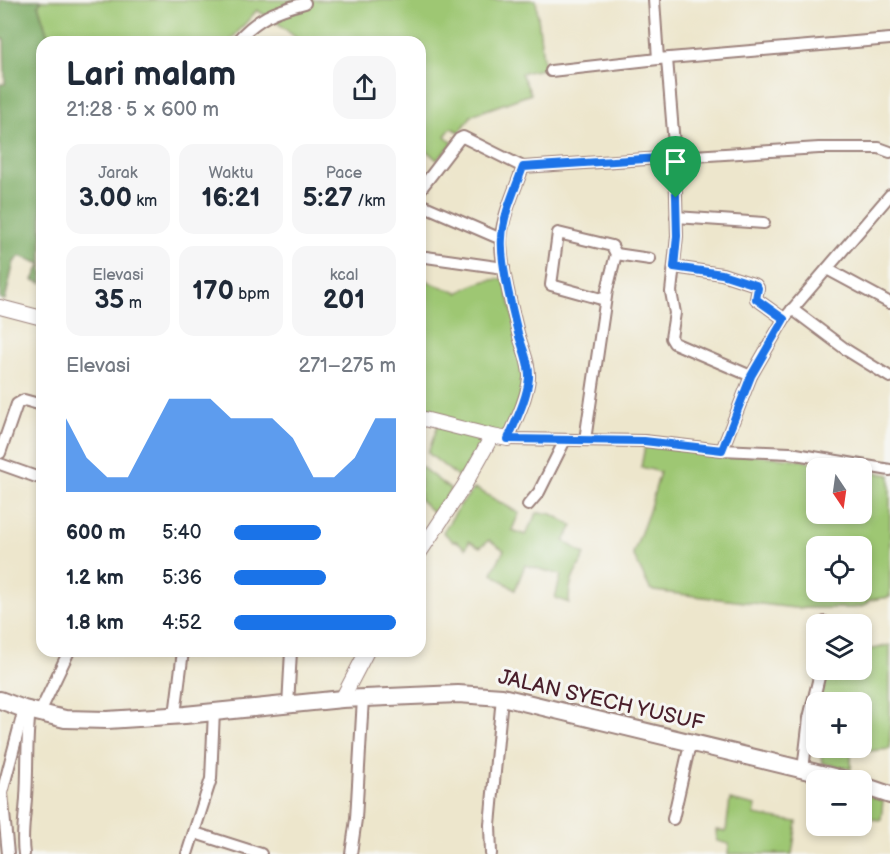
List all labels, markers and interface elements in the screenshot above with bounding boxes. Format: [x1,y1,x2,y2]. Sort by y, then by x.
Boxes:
text: Lari malam [66,55,236,95]
button: share [333,56,396,119]
text: 21:28 · 5 × 600 m [66,98,219,122]
pin [650,136,701,198]
icon: arrive [659,145,692,178]
text: Jarak [98,164,138,183]
text: Waktu [209,164,253,183]
text: Pace [326,164,362,183]
text: 3.00 [79,183,132,214]
text: 16:21 [202,183,260,214]
text: 5:27 [302,183,353,214]
text: km [132,192,157,211]
text: /km [353,192,386,211]
text: Elevasi [92,266,144,285]
text: kcal [330,266,358,285]
text: 170 [192,276,234,307]
text: 35 [94,285,124,316]
text: bpm [234,285,270,304]
text: 201 [323,285,365,316]
text: m [124,294,142,313]
text: Elevasi [66,354,131,378]
text: 271–275 m [298,354,396,378]
north arrow [806,458,872,524]
map controls [806,458,872,836]
text: 600 m [66,521,126,545]
text: 5:40 [162,521,201,545]
button: locate [806,536,872,602]
text: 1.2 km [66,566,124,590]
text: 5:36 [162,566,202,590]
text: 1.8 km [66,611,124,635]
text: 4:52 [162,611,202,635]
button: layers [806,614,872,680]
street label: JALAN SYECH YUSUF [496,664,707,736]
button: + [806,692,872,758]
button: − [806,770,872,836]

